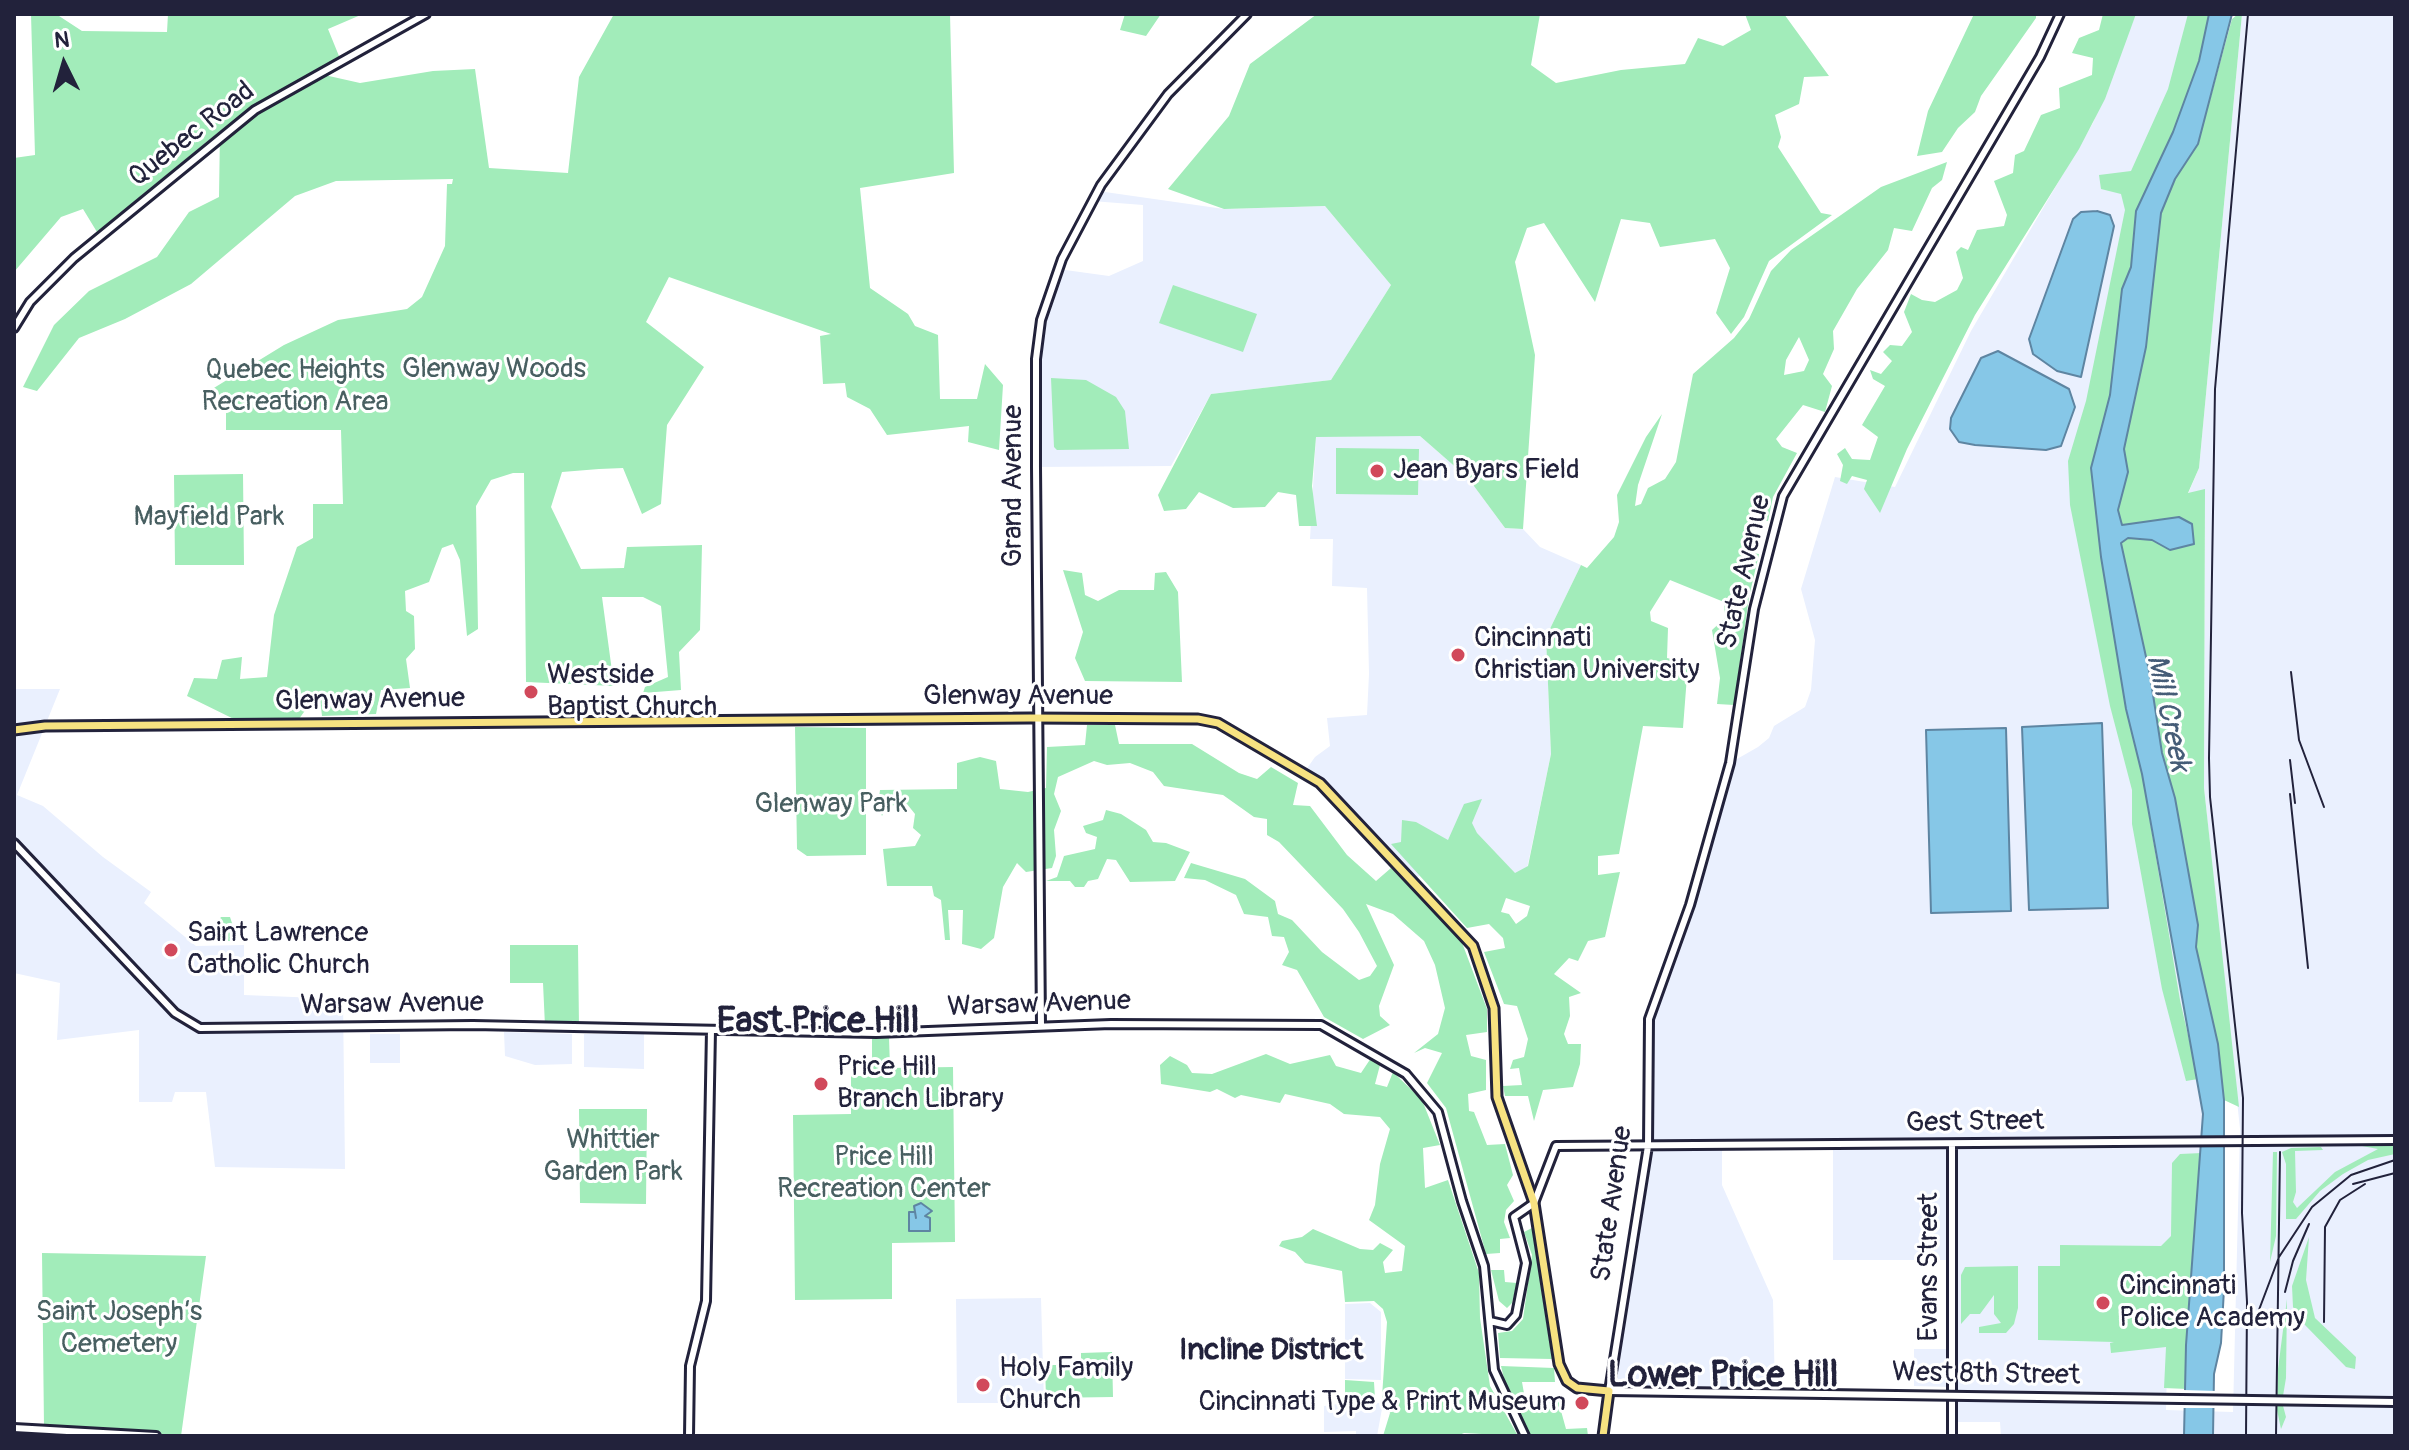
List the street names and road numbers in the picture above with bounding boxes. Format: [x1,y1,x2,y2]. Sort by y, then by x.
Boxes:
street label: Quebec Road [122,75,262,195]
street label: Grand Avenue [997,405,1031,567]
street label: State Avenue [1711,492,1779,652]
street label: Glenway Avenue [923,680,1113,714]
street label: Glenway Avenue [275,683,465,719]
street label: Warsaw Avenue [947,985,1131,1025]
street label: Warsaw Avenue [300,987,484,1023]
street label: Gest Street [1906,1105,2044,1141]
street label: State Avenue [1585,1124,1641,1284]
street label: Evans Street [1913,1192,1947,1342]
street label: West 8th Street [1892,1357,2080,1393]

